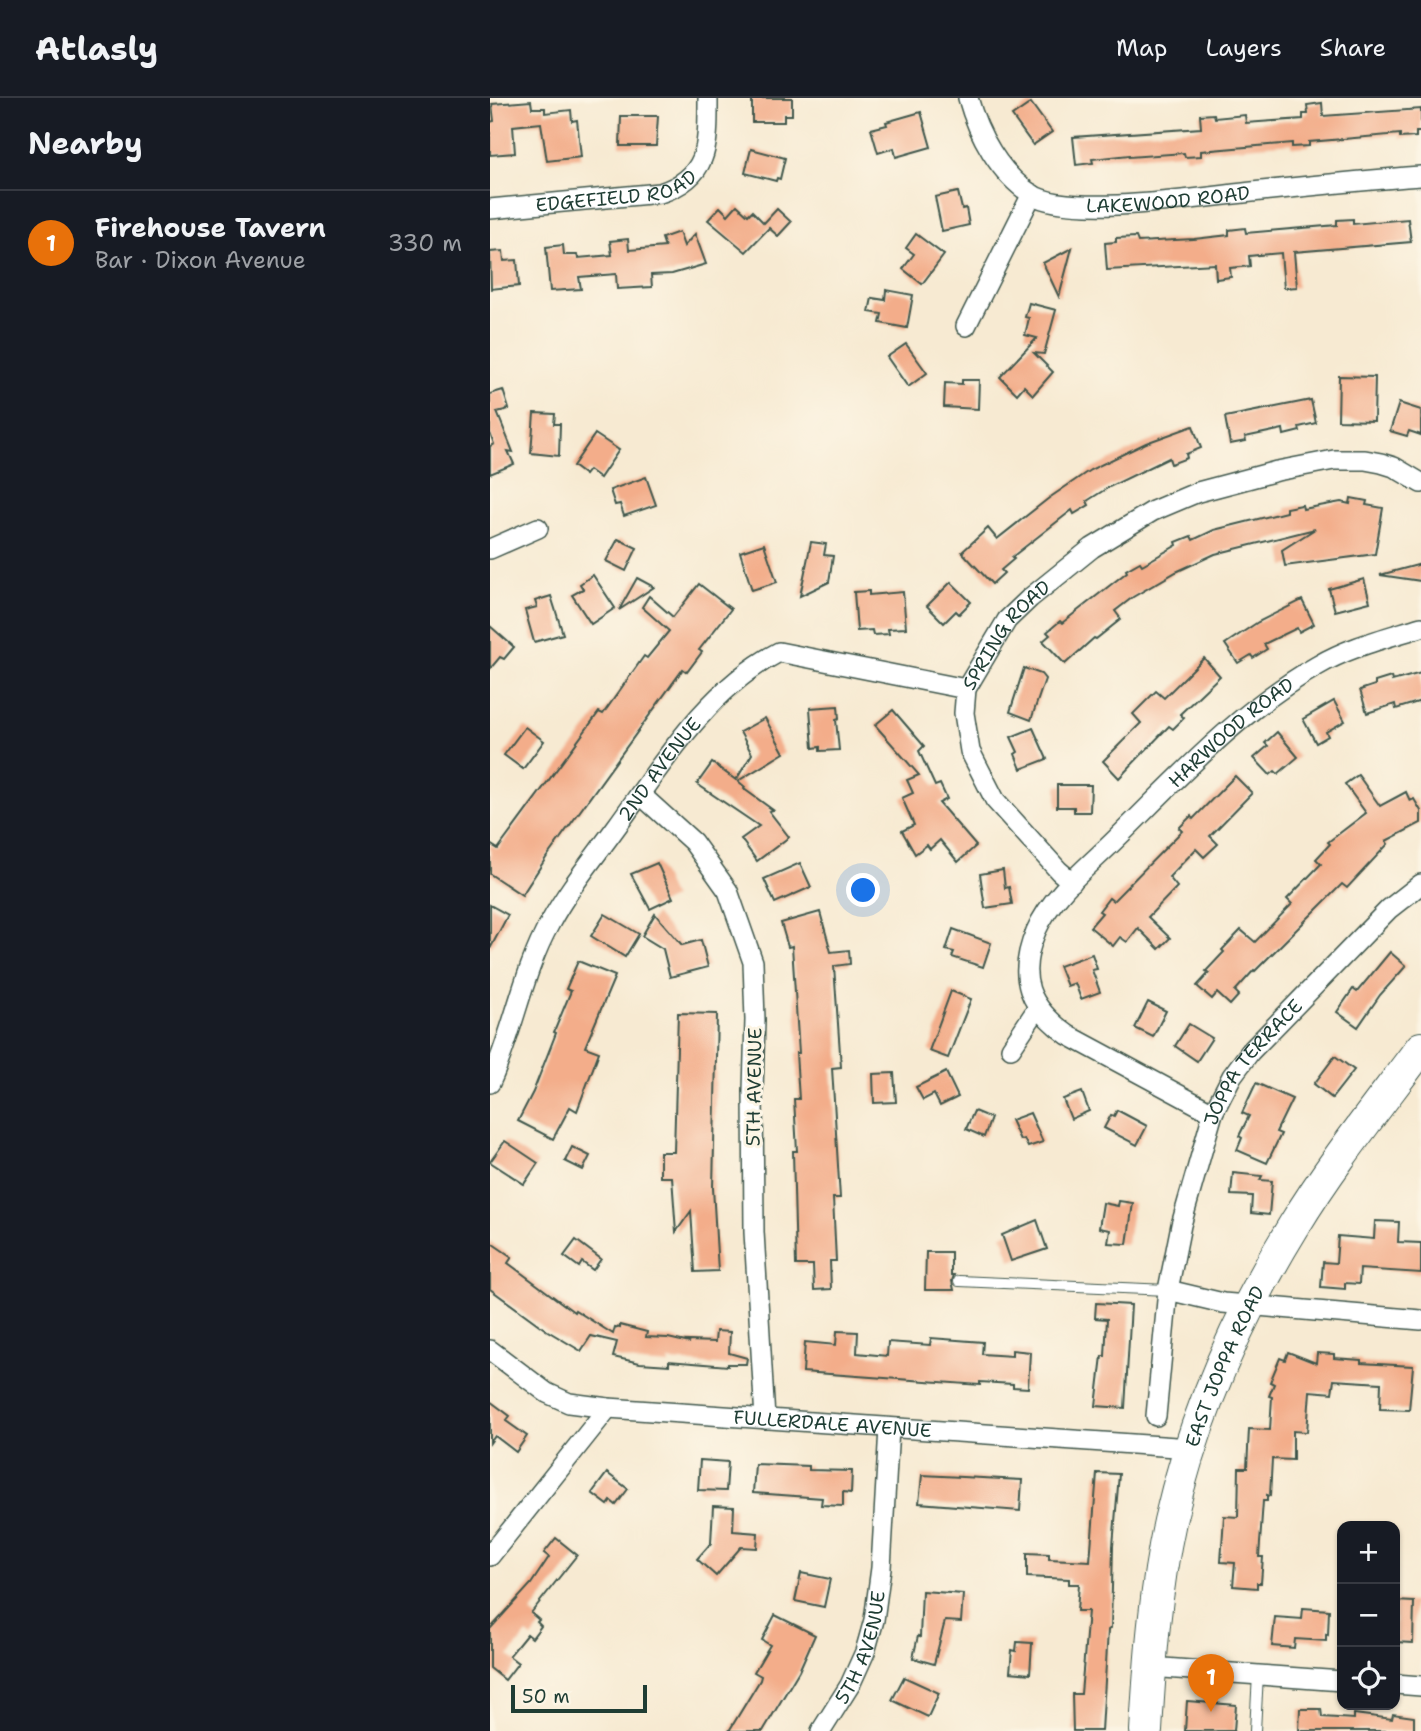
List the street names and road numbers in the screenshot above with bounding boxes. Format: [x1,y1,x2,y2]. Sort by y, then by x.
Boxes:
street label: EDGEFIELD ROAD [534,164,702,217]
street label: LAKEWOOD ROAD [1086,180,1251,218]
street label: SPRING ROAD [956,574,1055,694]
street label: HARWOOD ROAD [1163,671,1298,793]
street label: 2ND AVENUE [612,712,706,826]
street label: JOPPA TERRACE [1198,993,1307,1128]
street label: 5TH AVENUE [740,1027,768,1147]
street label: EAST JOPPA ROAD [1179,1281,1270,1450]
street label: FULLERDALE AVENUE [733,1404,933,1443]
street label: 5TH AVENUE [829,1589,890,1708]

